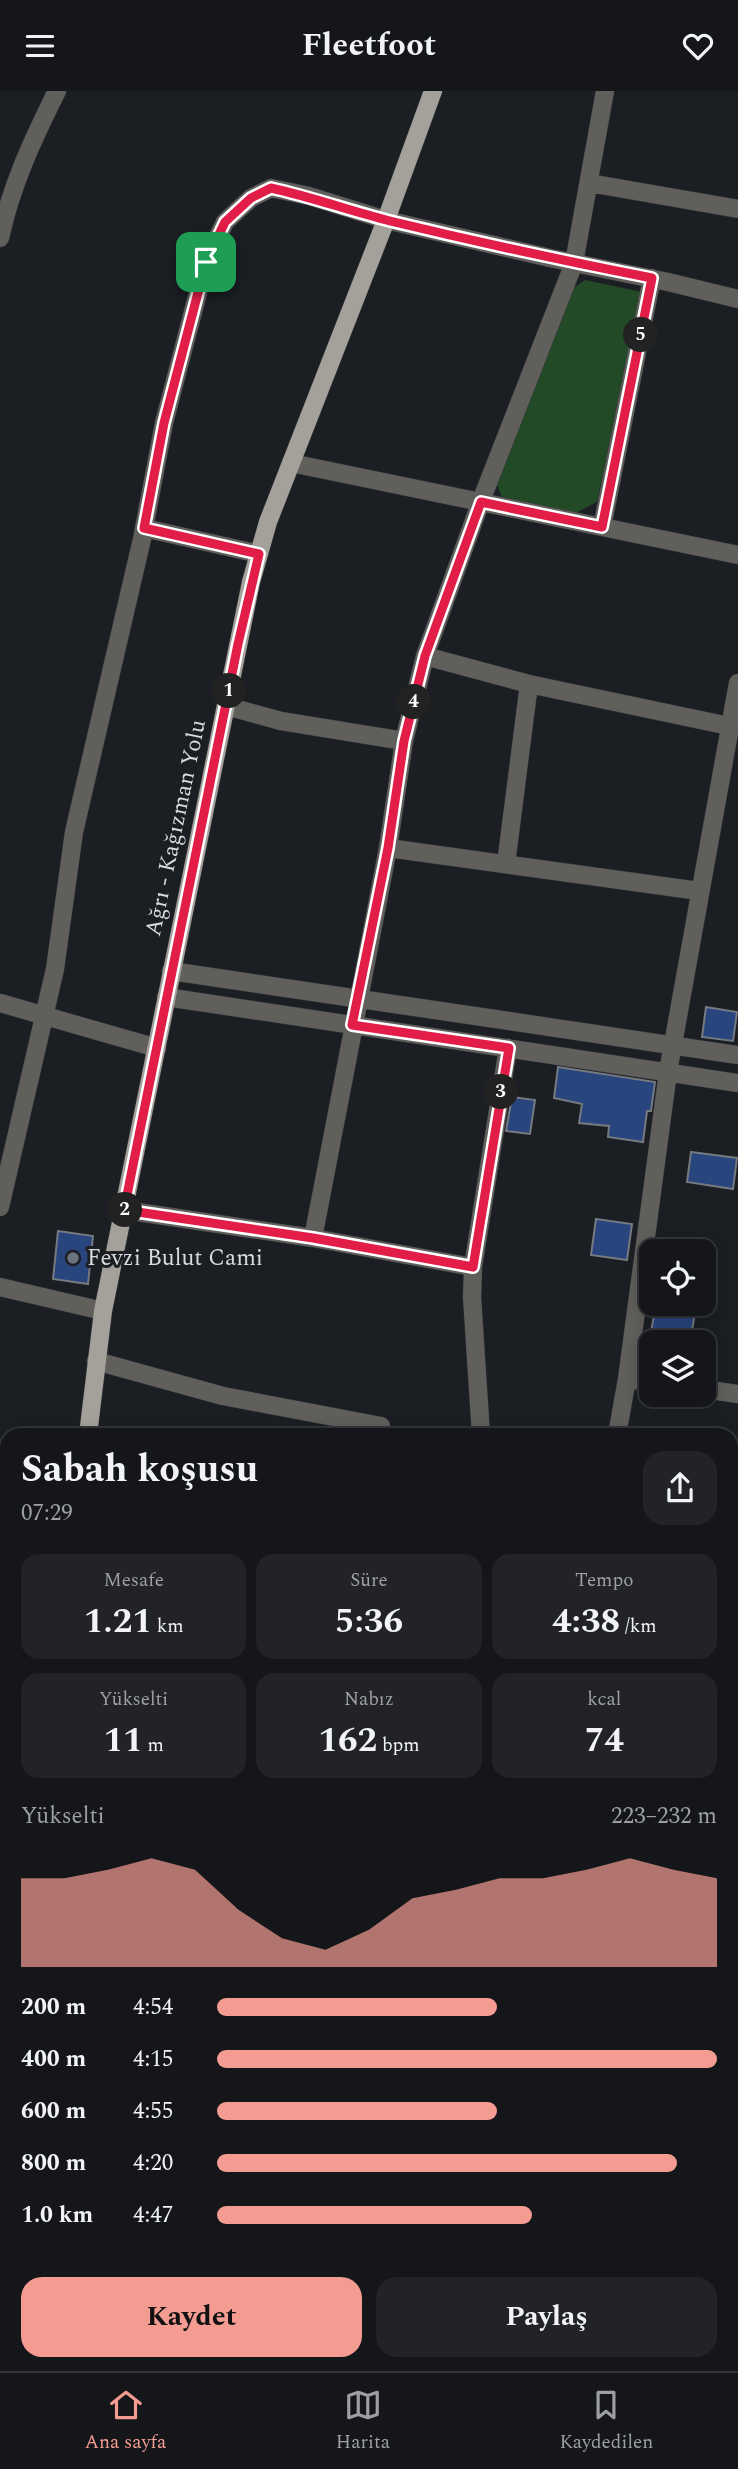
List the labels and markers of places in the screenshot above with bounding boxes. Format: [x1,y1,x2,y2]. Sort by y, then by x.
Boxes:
pin [176,232,236,292]
pin: 5 [624,317,658,353]
pin: 1 [212,673,246,709]
pin: 4 [396,685,432,719]
pin: 3 [484,1075,518,1109]
pin: 2 [108,1193,142,1227]
place label: Fevzi Bulut Cami [87,1241,263,1276]
marker: Fevzi Bulut Cami [65,1250,81,1266]

